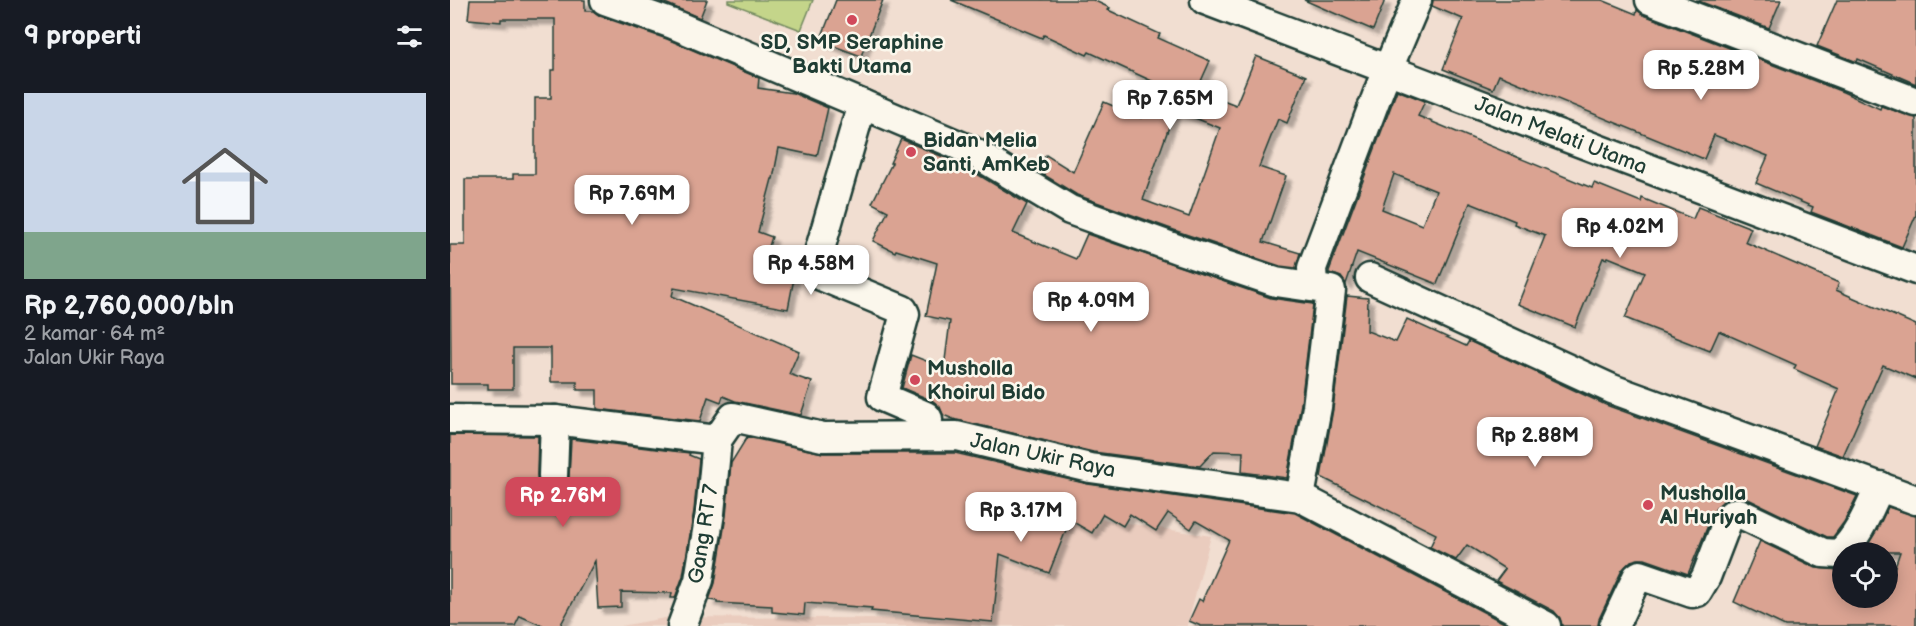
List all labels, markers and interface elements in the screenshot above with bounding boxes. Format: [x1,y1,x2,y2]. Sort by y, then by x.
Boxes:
marker: SD, SMP Seraphine Bakti Utama [845,13,859,27]
icon: filters [393,20,426,53]
text: 9 properti [24,21,141,52]
place label: SD, SMP Seraphine Bakti Utama [760,30,944,79]
pin: Rp 5.28M [1639,50,1763,101]
text: Rp 5.28M [1657,57,1745,81]
pin: Rp 7.65M [1108,80,1232,131]
text: Rp 7.65M [1127,87,1213,111]
street label: Jalan Melati Utama [1471,91,1651,180]
place label: Bidan Melia Santi, AmKeb [923,128,1050,177]
icon: home [171,132,279,240]
marker: Bidan Melia Santi, AmKeb [904,145,918,159]
pin: Rp 7.69M [570,175,694,226]
text: Rp 7.69M [588,182,676,206]
pin: Rp 4.02M [1558,208,1682,259]
text: Rp 4.02M [1576,215,1664,239]
pin: Rp 4.58M [749,245,873,296]
text: Rp 4.58M [767,252,855,276]
pin: Rp 4.09M [1029,282,1153,333]
text: Rp 4.09M [1047,289,1135,313]
text: Rp 2,760,000/bln [24,291,234,322]
text: 2 kamar · 64 m² [24,322,165,346]
text: Jalan Ukir Raya [24,346,165,370]
place label: Musholla Khoirul Bido [927,356,1045,405]
marker: Musholla Khoirul Bido [908,373,922,387]
pin: Rp 2.88M [1473,417,1597,468]
text: Rp 2.88M [1491,424,1579,448]
street label: Jalan Ukir Raya [968,428,1118,483]
pin: Rp 2.76M [501,477,625,528]
place label: Musholla Al Huriyah [1659,481,1757,530]
street label: Gang RT 7 [683,482,724,586]
text: Rp 2.76M [519,484,607,508]
pin: Rp 3.17M [959,492,1083,543]
marker: Musholla Al Huriyah [1641,498,1655,512]
text: Rp 3.17M [979,499,1063,523]
map controls [1832,542,1898,608]
button: locate [1832,542,1898,608]

